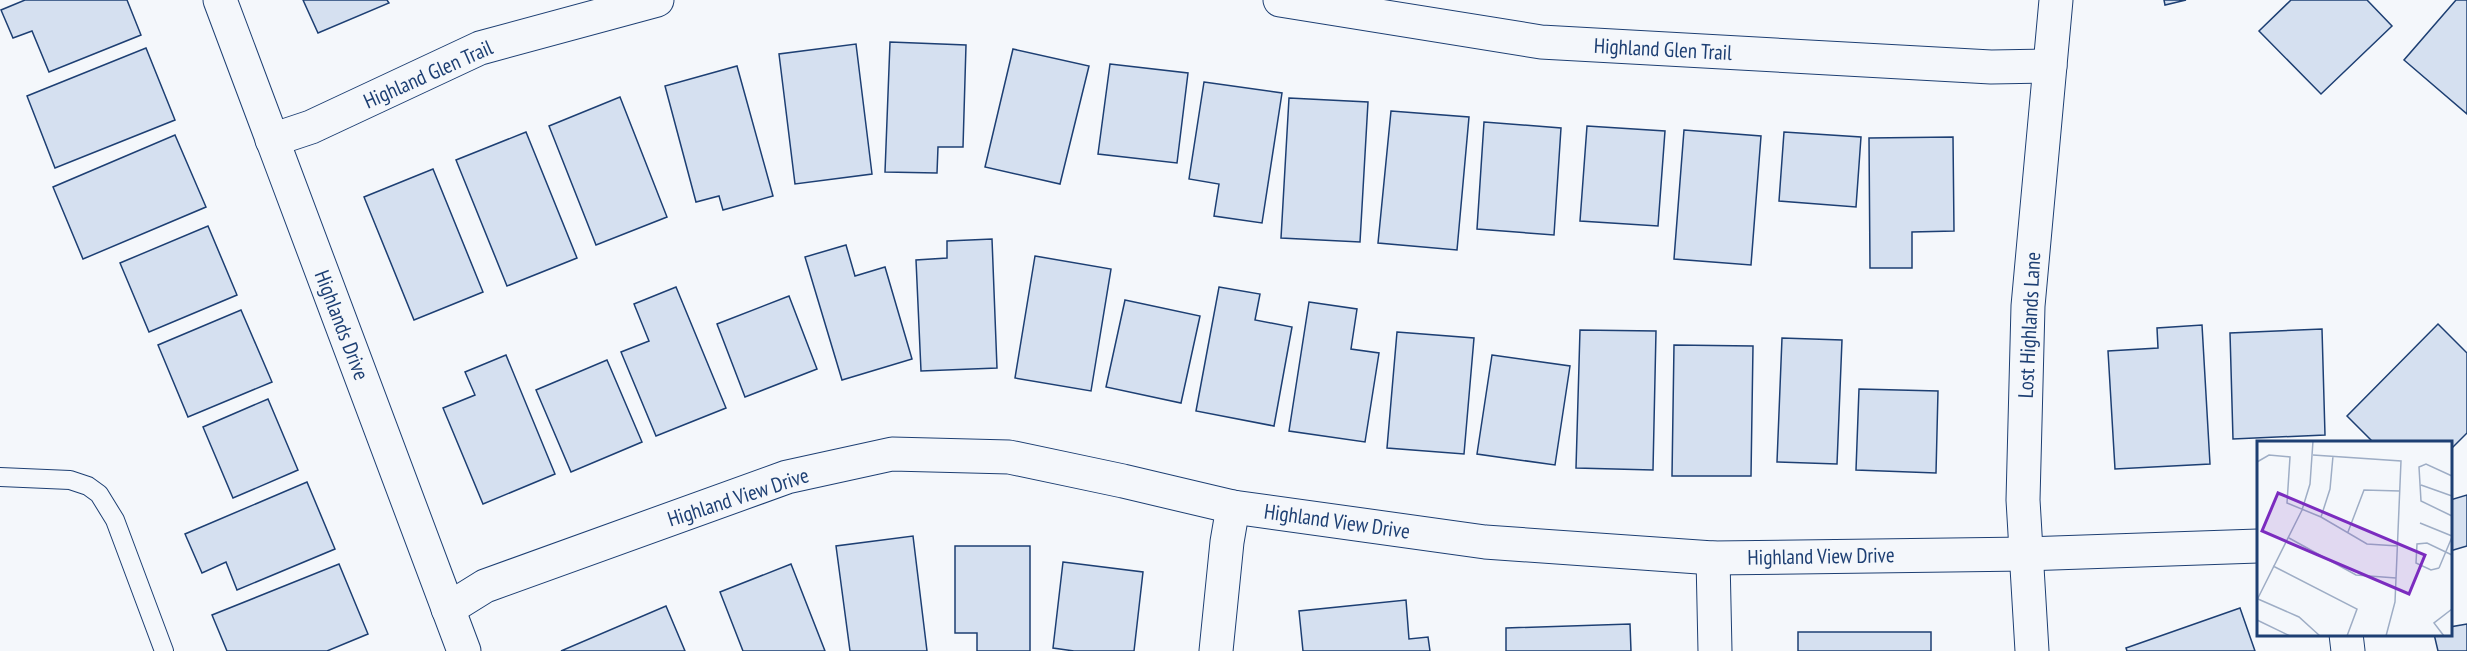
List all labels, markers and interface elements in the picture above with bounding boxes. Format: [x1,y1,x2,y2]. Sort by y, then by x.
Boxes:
street label: Highland Glen Trail [1593,32,1733,66]
street label: Highland Glen Trail [359,33,497,114]
street label: Lost Highlands Lane [2012,251,2046,399]
street label: Highlands Drive [309,266,375,384]
inset map [2257,441,2452,636]
street label: Highland View Drive [664,461,812,533]
street label: Highland View Drive [1262,497,1412,545]
street label: Highland View Drive [1747,541,1895,571]

